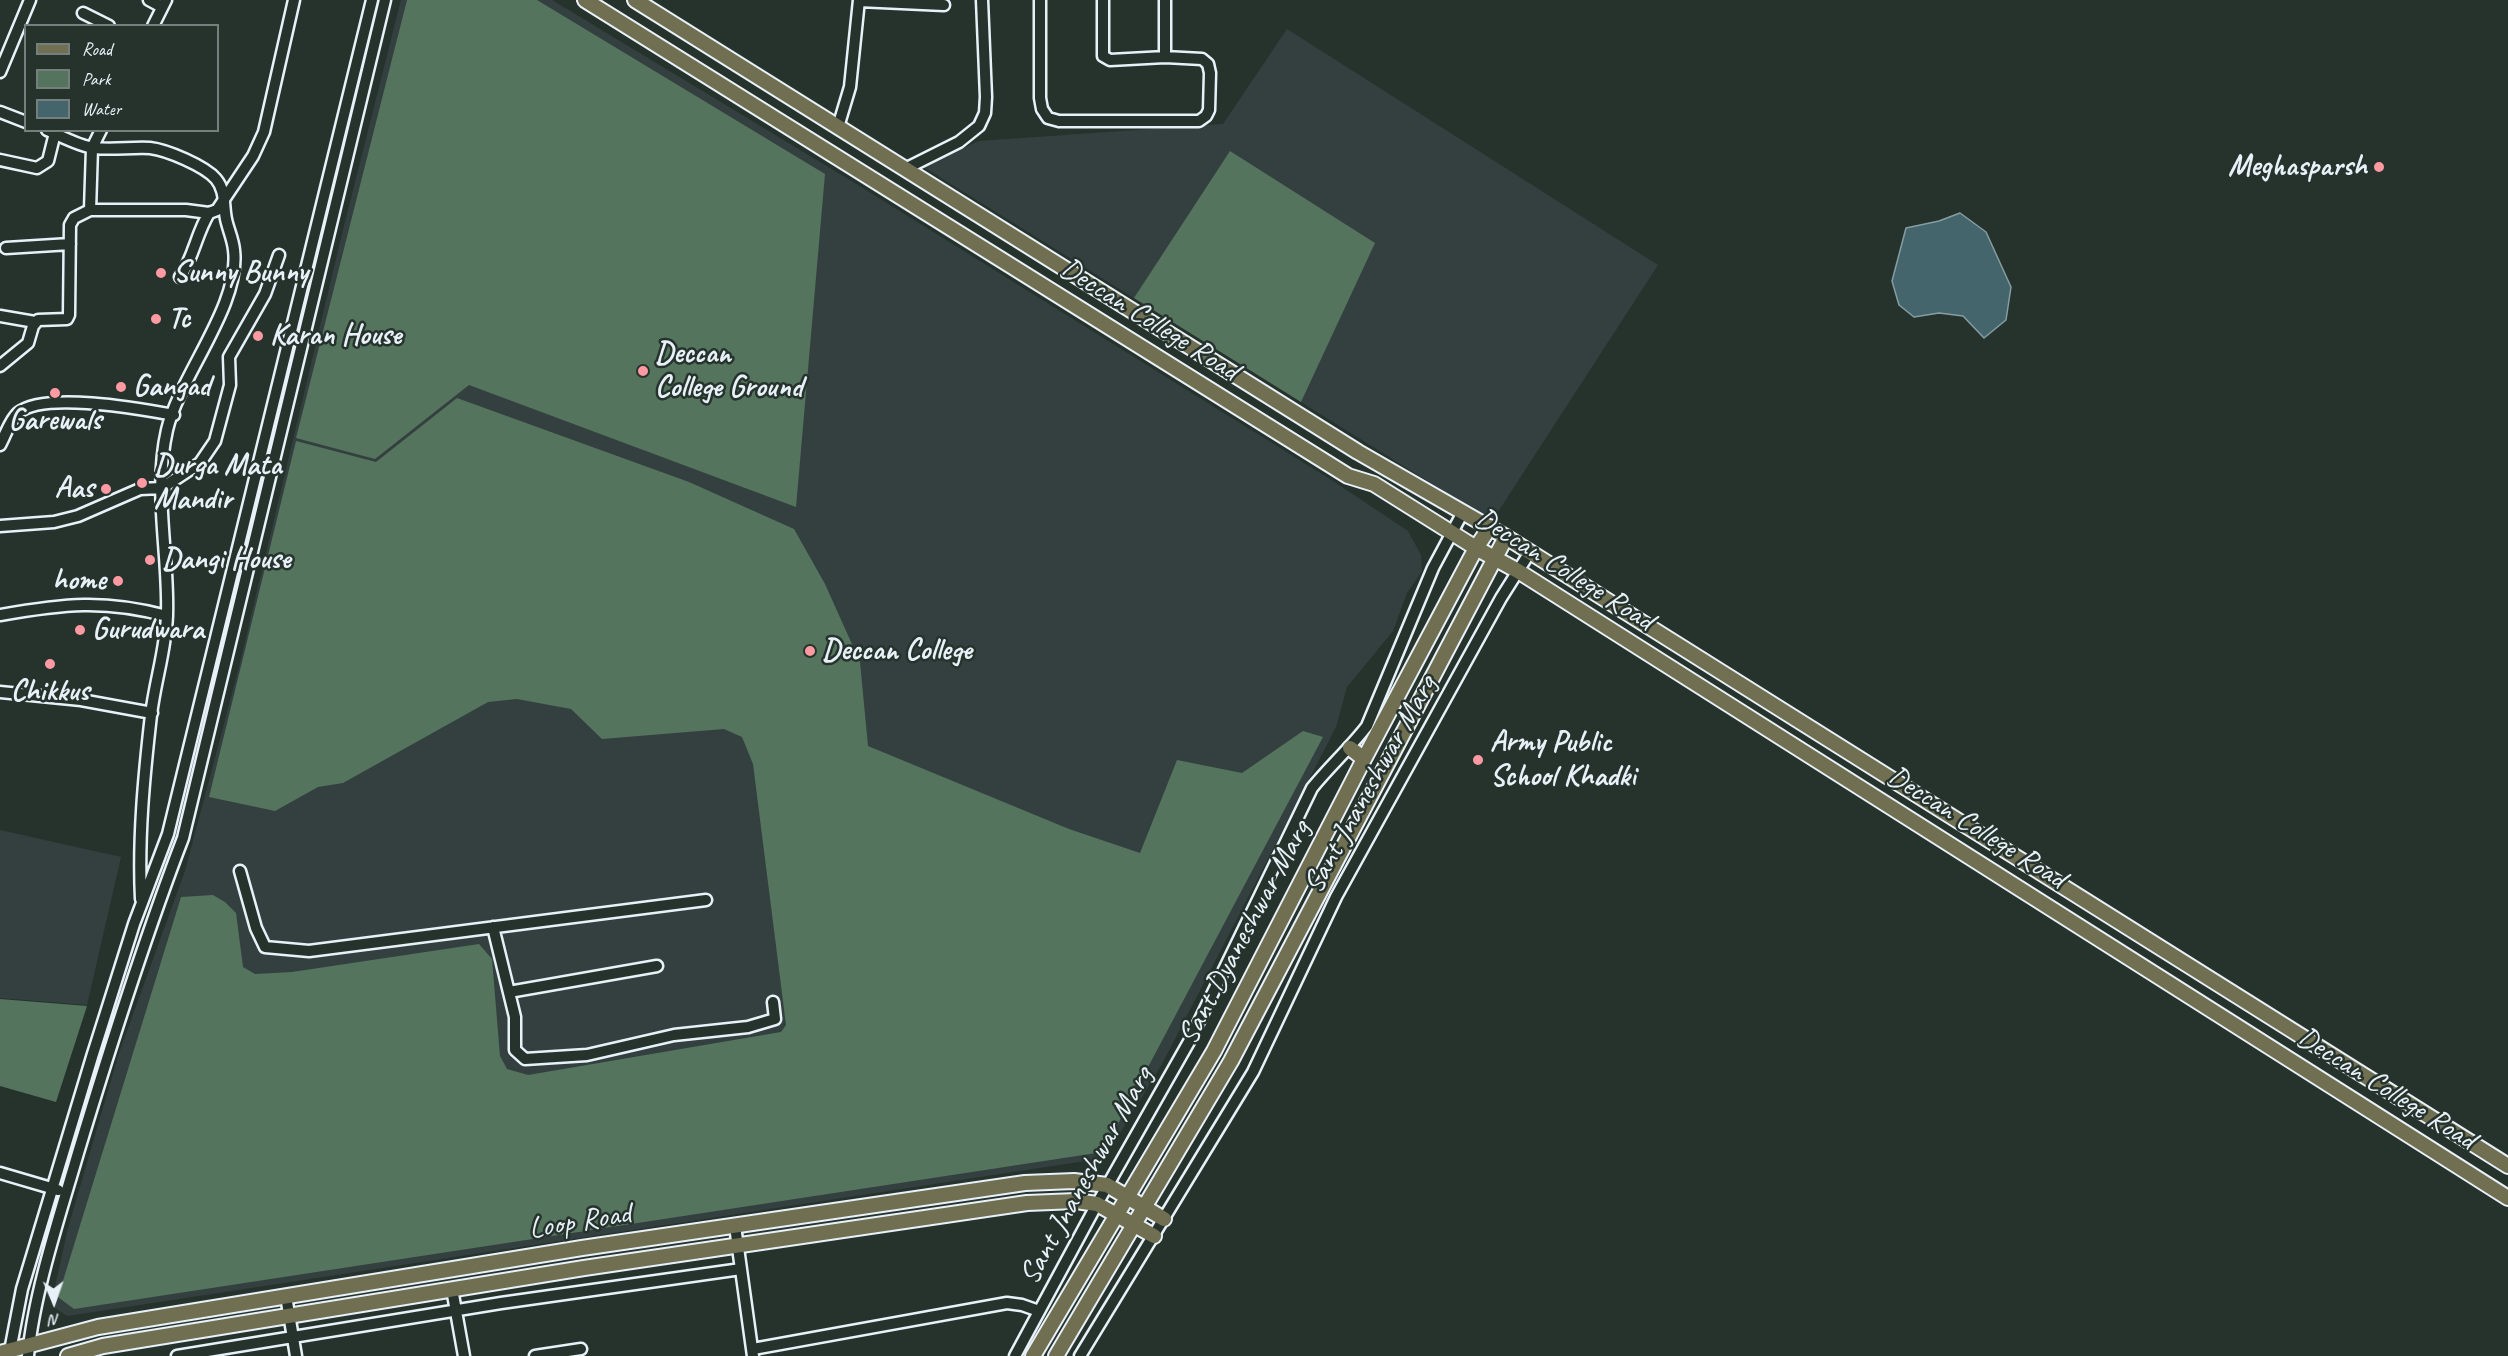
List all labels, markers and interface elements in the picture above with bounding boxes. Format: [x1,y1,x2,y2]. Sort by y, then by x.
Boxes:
legend [24,24,219,132]
text: Road [82,38,112,60]
text: Park [82,68,111,90]
text: Water [82,98,121,120]
place label: Meghasparsh [2228,149,2367,185]
marker: Meghasparsh [2372,160,2386,174]
street label: Deccan College Road [1053,251,1245,389]
place label: Sunny Bunny [173,255,308,291]
marker: Sunny Bunny [154,266,168,280]
place label: Tc [168,301,190,337]
marker: Tc [149,312,163,326]
place label: Karan House [270,318,401,354]
marker: Karan House [251,329,265,343]
place label: Deccan College Ground [655,336,802,406]
marker: Deccan College Ground [636,364,650,378]
place label: Gangad [133,369,210,405]
marker: Gangad [114,380,128,394]
marker: Garewals [48,386,62,400]
place label: Garewals [9,403,101,439]
place label: Durga Mata Mandir [154,448,281,518]
place label: Aas [55,471,94,507]
marker: Durga Mata Mandir [135,476,149,490]
marker: Aas [99,482,113,496]
street label: Deccan College Road [1468,501,1660,639]
place label: Dangi House [162,542,291,578]
marker: Dangi House [143,553,157,567]
place label: home [53,563,106,599]
marker: home [111,574,125,588]
place label: Gurudwara [92,612,204,648]
marker: Gurudwara [73,623,87,637]
place label: Deccan College [822,633,972,669]
marker: Deccan College [803,644,817,658]
marker: Chikkus [43,657,57,671]
street label: Sant Jnaneshwar Marg [1296,670,1446,900]
place label: Chikkus [11,674,89,710]
place label: Army Public School Khadki [1490,725,1636,795]
marker: Army Public School Khadki [1471,753,1485,767]
street label: Deccan College Road [1880,759,2072,897]
street label: Sant Dyaneshwar Marg [1171,815,1319,1051]
street label: Deccan College Road [2290,1020,2482,1158]
street label: Sant Jnaneshwar Marg [1012,1061,1162,1291]
street label: Loop Road [526,1196,634,1248]
north arrow [24,1272,84,1332]
text: N [49,1310,60,1330]

